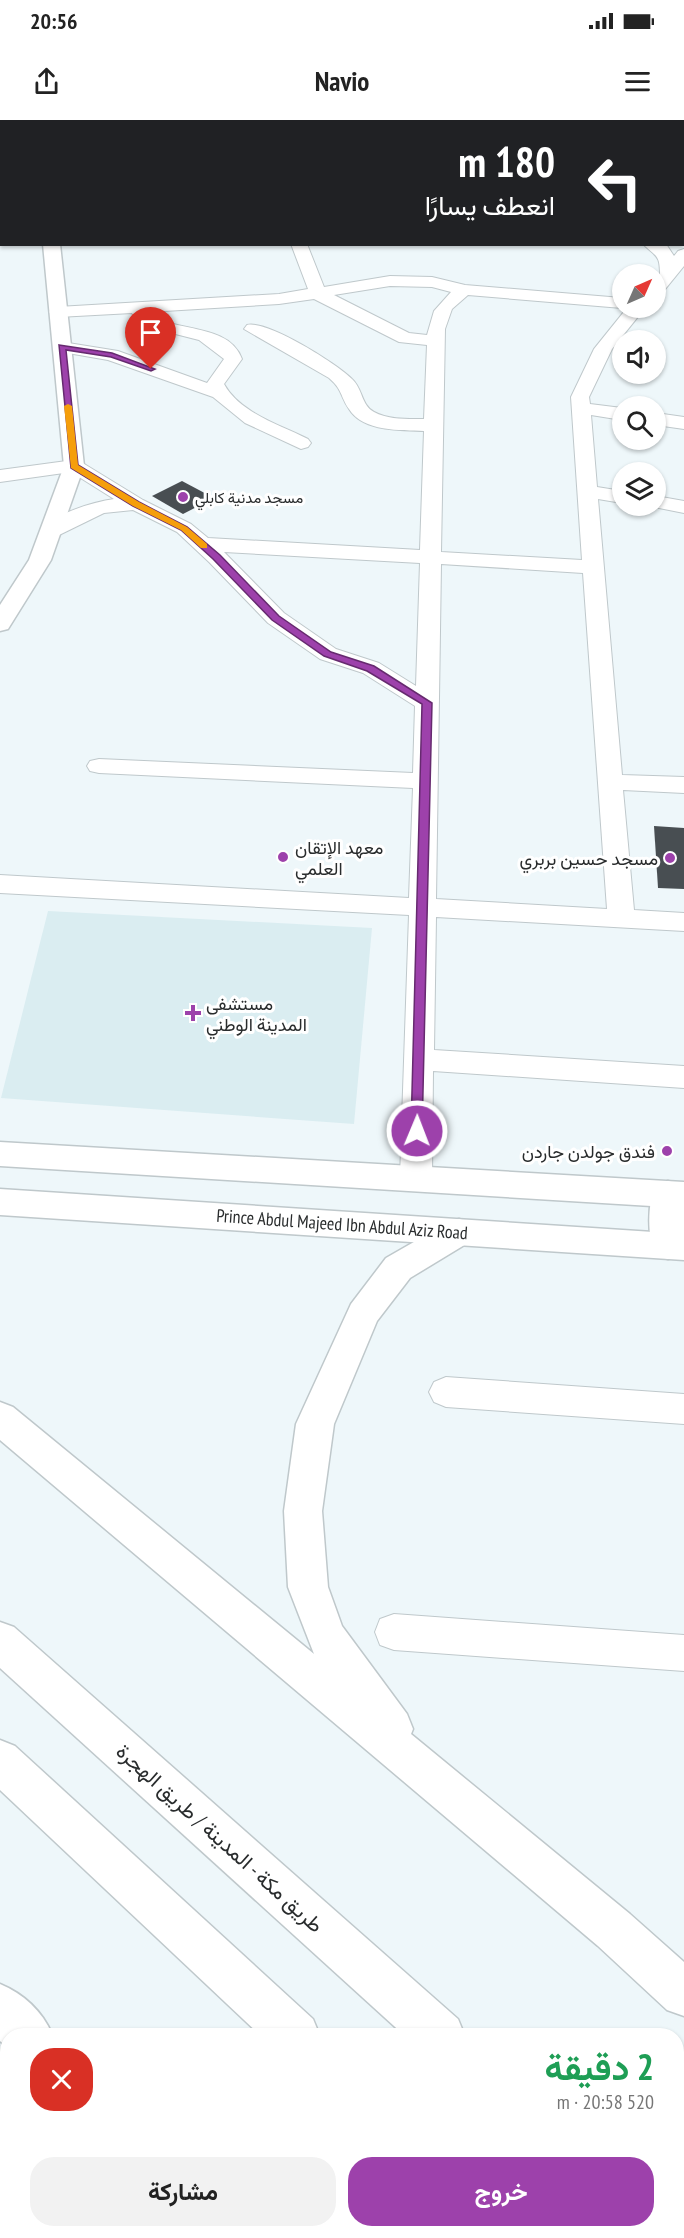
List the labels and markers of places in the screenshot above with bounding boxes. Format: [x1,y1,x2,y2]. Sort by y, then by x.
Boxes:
pin [125,307,176,369]
place label: مسجد مدنية كابلي [195,488,303,511]
marker: مسجد مدنية كابلي [176,490,190,504]
place label: معهد الإتقان العلمي [295,836,383,884]
place label: مسجد حسين بربري [520,847,658,874]
marker: معهد الإتقان العلمي [276,850,290,864]
marker: مسجد حسين بربري [663,851,677,865]
place label: مستشفى المدينة الوطني [206,992,307,1040]
marker: مستشفى المدينة الوطني [184,1004,202,1022]
place label: فندق جولدن جاردن [522,1140,655,1163]
marker: فندق جولدن جاردن [660,1144,674,1158]

